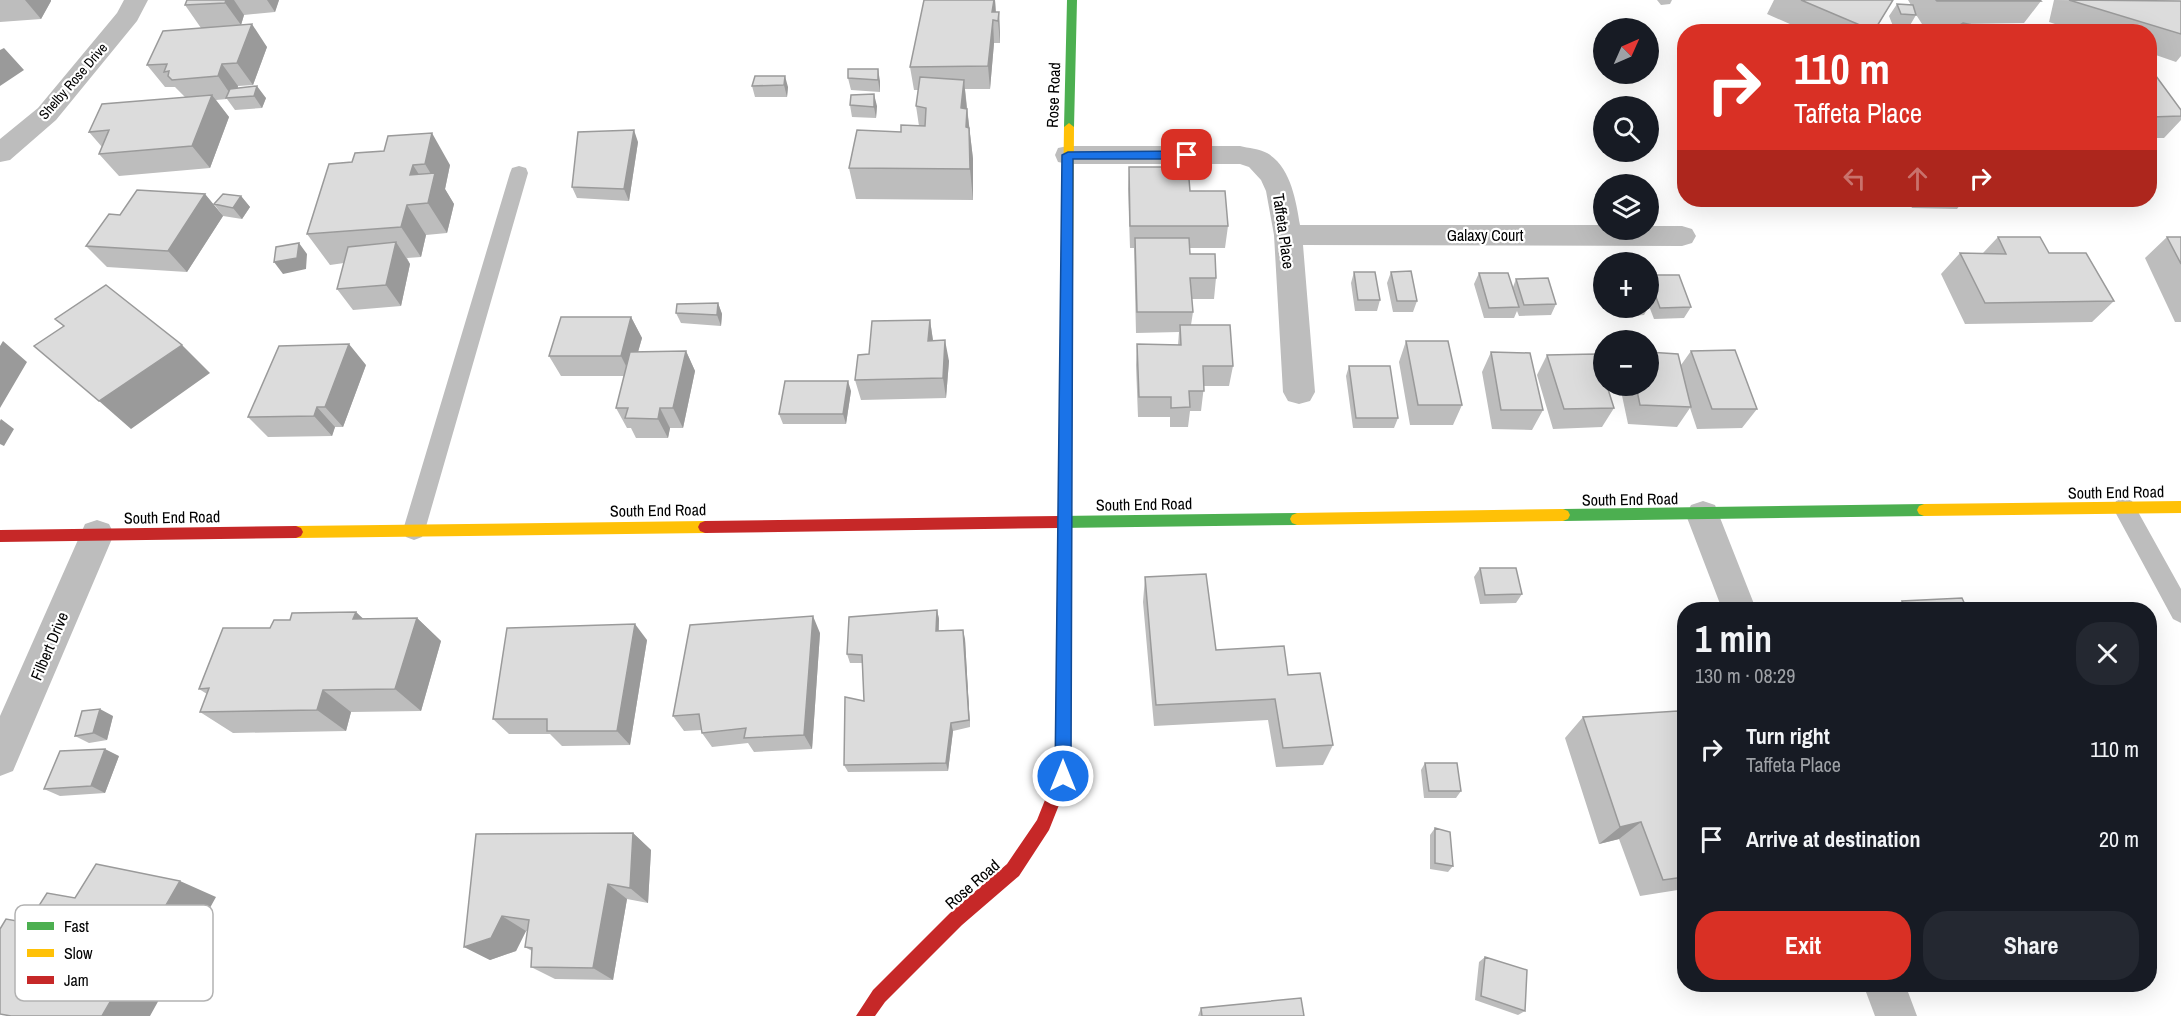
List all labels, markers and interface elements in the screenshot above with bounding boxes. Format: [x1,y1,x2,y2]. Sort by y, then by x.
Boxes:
north arrow [1593,18,1659,84]
map controls [1593,18,1659,396]
street label: Shelby Rose Drive [35,39,111,123]
text: 110 m [1794,41,1890,97]
icon: right [1695,48,1773,126]
street label: Rose Road [1041,62,1065,128]
text: Taffeta Place [1794,95,1922,131]
button: search [1593,96,1659,162]
pin [1161,129,1212,180]
icon: arrive [1170,138,1203,171]
icon: left [1838,162,1871,195]
icon: ahead [1901,162,1934,195]
icon: right [1964,162,1997,195]
button: layers [1593,174,1659,240]
street label: Taffeta Place [1268,192,1300,270]
street label: Galaxy Court [1447,224,1524,246]
button: + [1593,252,1659,318]
button: − [1593,330,1659,396]
street label: South End Road [2068,480,2164,504]
street label: South End Road [1582,487,1678,511]
street label: South End Road [1096,492,1192,516]
street label: South End Road [610,498,706,522]
street label: South End Road [124,505,220,529]
street label: Filbert Drive [25,608,73,684]
text: 1 min [1695,615,1772,663]
button: close [2076,622,2139,685]
text: 130 m · 08:29 [1695,662,1795,689]
text: Turn right [1746,721,1830,751]
icon: right [1695,733,1728,766]
text: 110 m [2090,734,2139,764]
position arrow [1031,744,1095,808]
text: Taffeta Place [1746,751,1841,778]
icon: arrive [1695,823,1728,856]
text: Arrive at destination [1746,824,1920,854]
text: 20 m [2099,824,2139,854]
street label: Rose Road [940,854,1004,914]
legend [15,905,213,1001]
button: Exit [1695,911,1911,980]
button: Share [1923,911,2139,980]
text: Fast [64,915,89,937]
text: Slow [64,942,93,964]
text: Jam [64,969,89,991]

